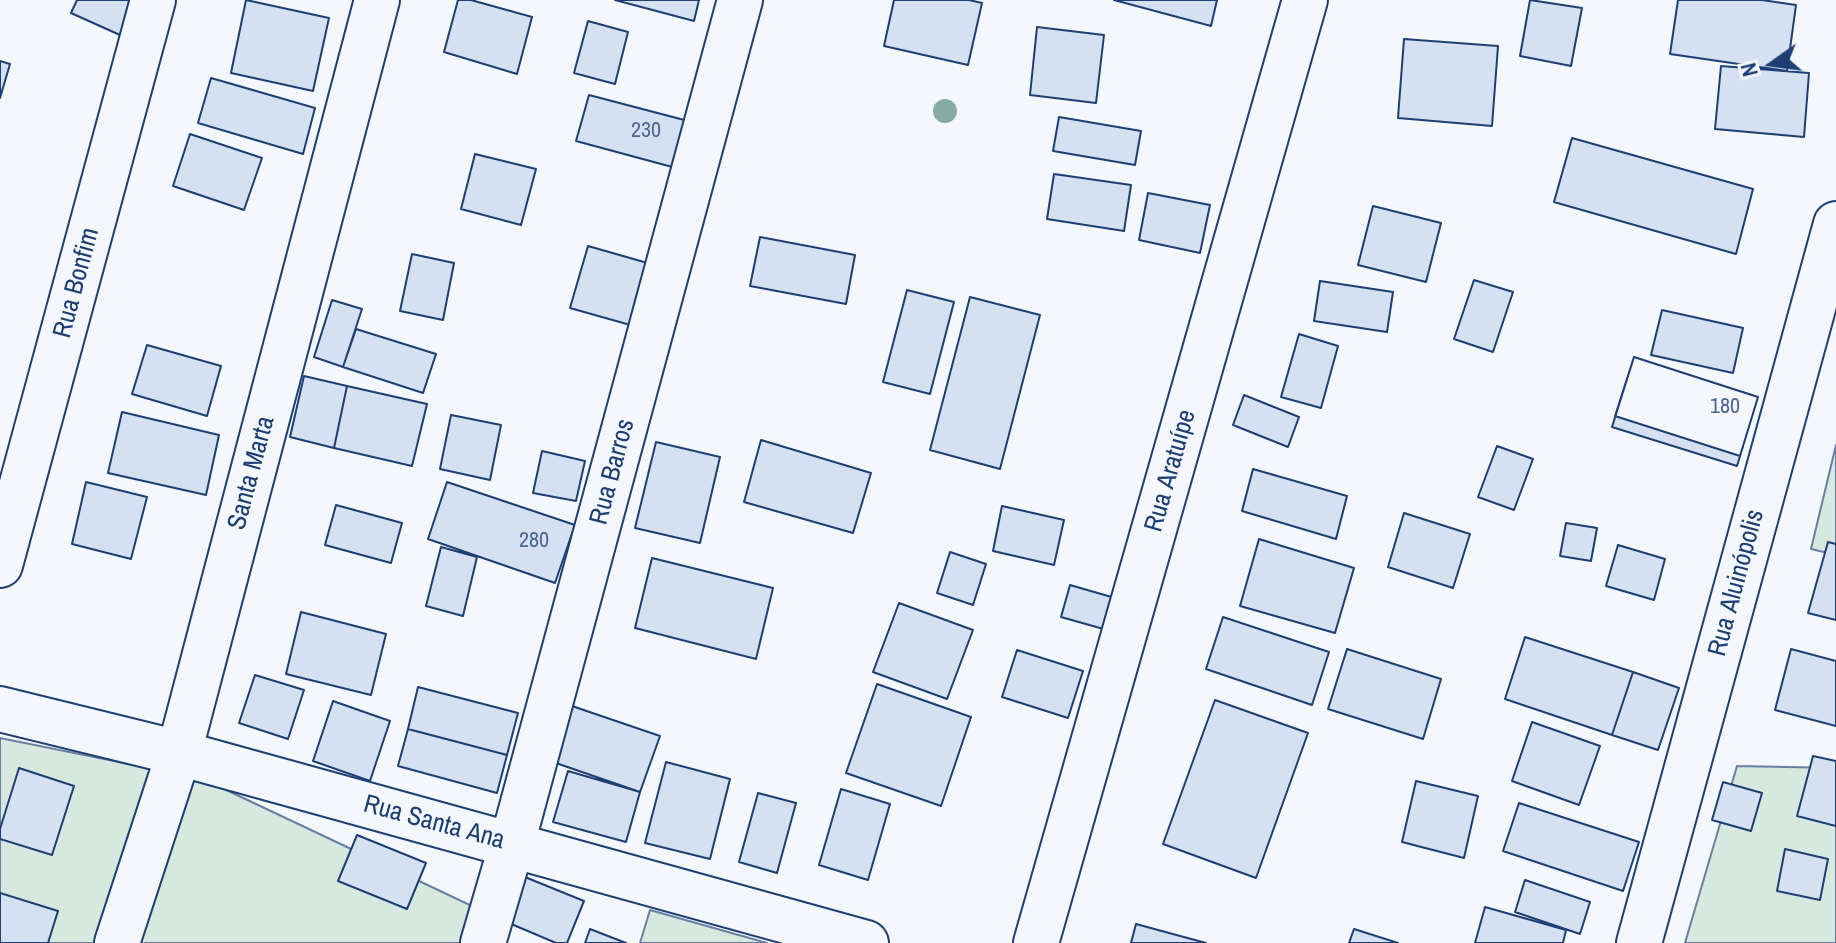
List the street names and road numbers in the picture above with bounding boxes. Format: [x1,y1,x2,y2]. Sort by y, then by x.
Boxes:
street label: Rua Bonfim [47,225,107,341]
street label: Rua Aratuípe [1139,406,1203,536]
street label: Santa Marta [222,413,282,533]
street label: Rua Barros [584,416,642,528]
street label: Rua Aluinópolis [1702,506,1772,660]
street label: Rua Santa Ana [360,789,508,857]

